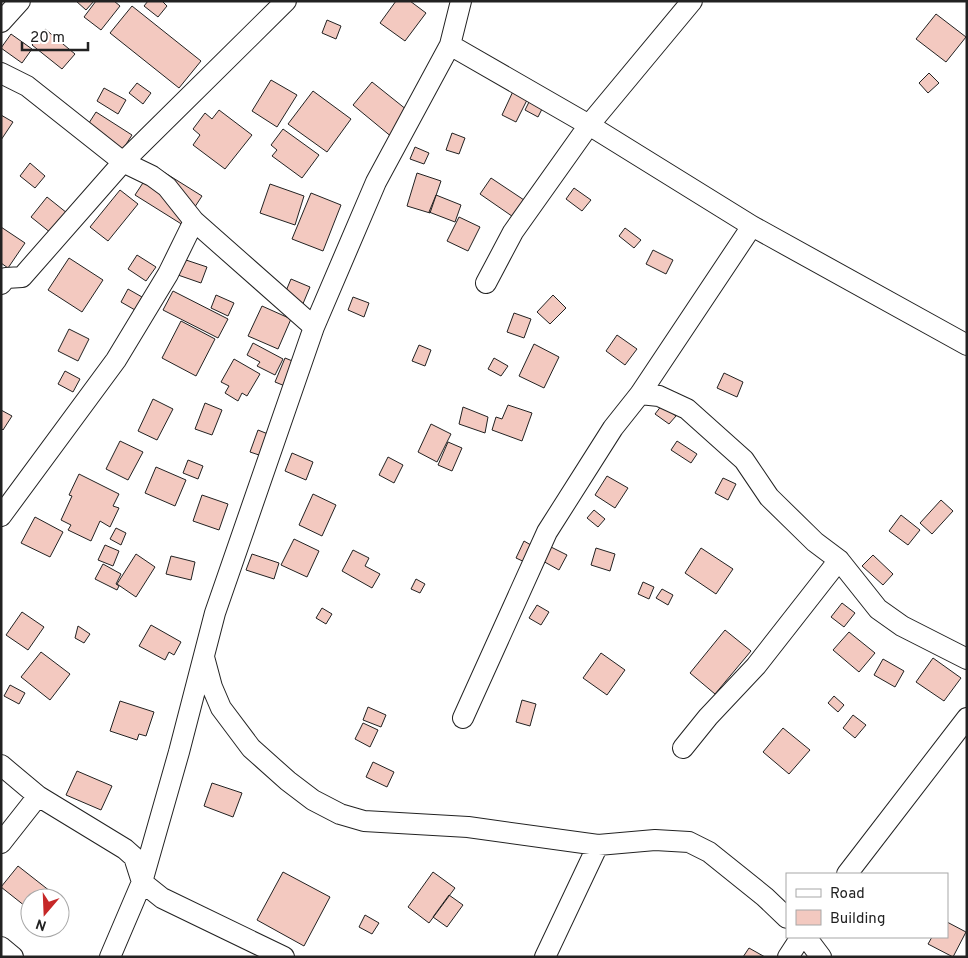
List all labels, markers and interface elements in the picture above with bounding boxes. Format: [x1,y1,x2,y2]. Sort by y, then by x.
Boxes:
scale bar [22,20,89,52]
text: 20 m [30,29,65,48]
legend [786,873,948,938]
text: Road [830,885,865,904]
north arrow [20,888,70,938]
text: Building [830,910,885,929]
text: N [34,914,49,934]

